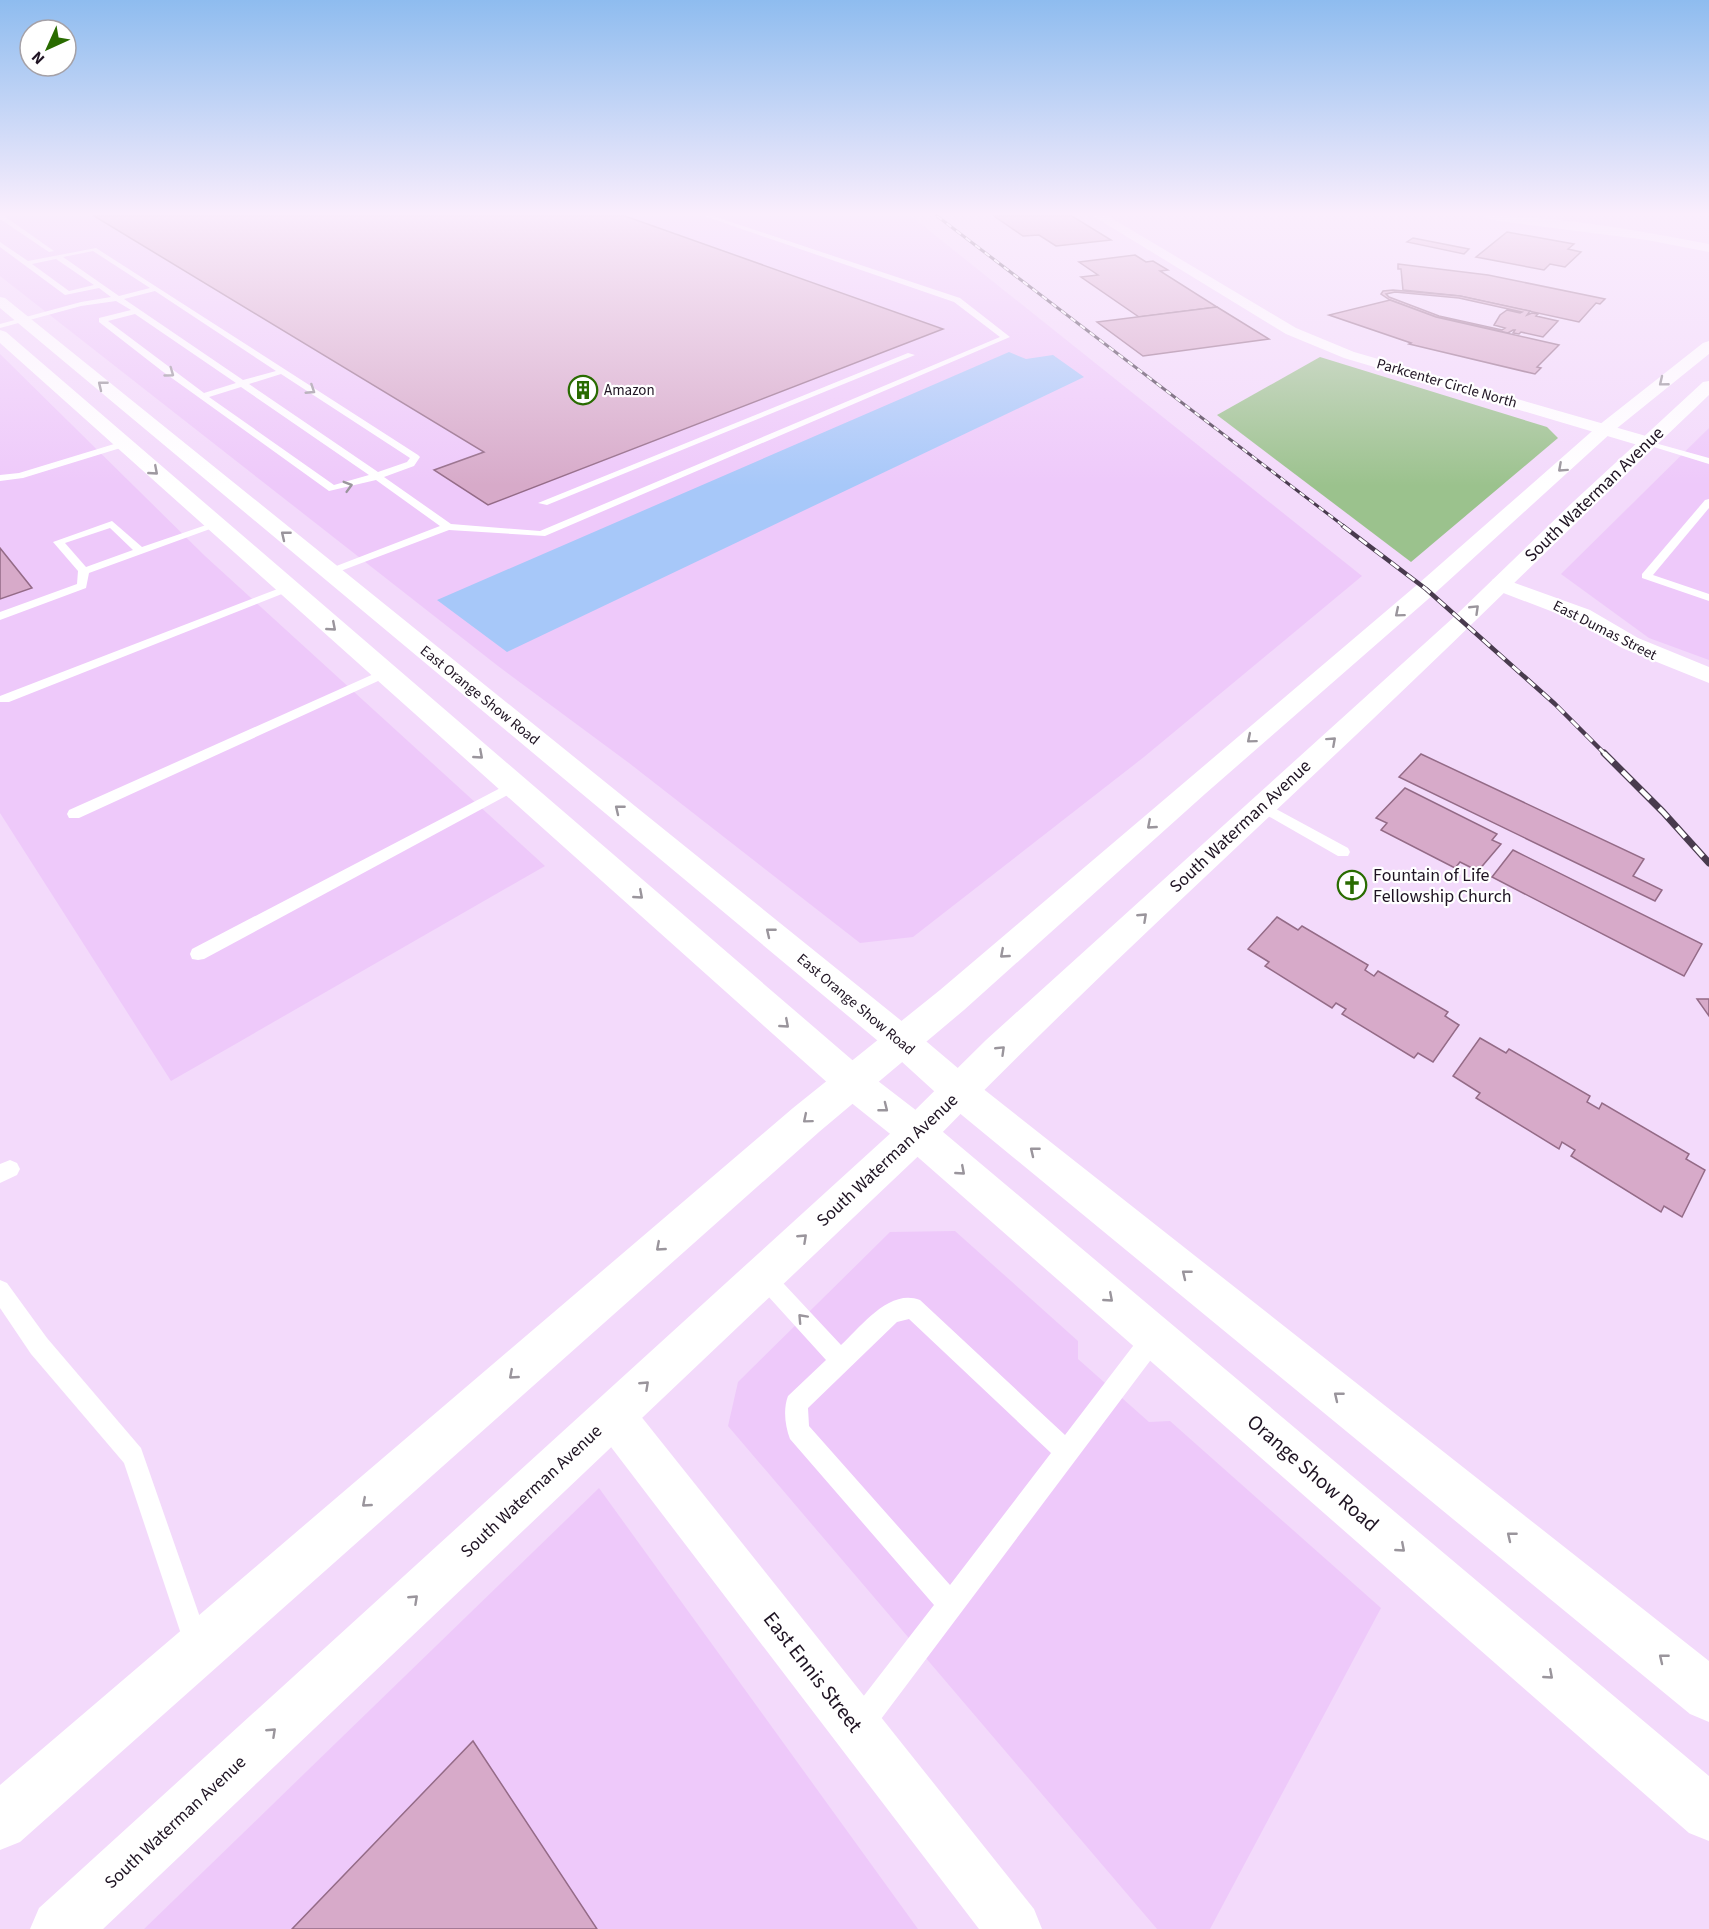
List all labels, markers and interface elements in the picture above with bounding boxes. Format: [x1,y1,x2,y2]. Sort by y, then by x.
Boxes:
north arrow [18,18,78,78]
text: N [27,46,50,69]
street label: Parkcenter Circle North [1374,353,1520,414]
one-way arrow [163,366,174,377]
building icon: Amazon [567,374,599,406]
one-way arrow [1659,375,1670,386]
place label: Amazon [604,380,655,401]
one-way arrow [98,381,109,392]
one-way arrow [305,382,315,394]
street label: South Waterman Avenue [1519,421,1670,568]
one-way arrow [1558,461,1569,472]
one-way arrow [148,464,158,475]
one-way arrow [342,481,353,493]
one-way arrow [281,531,292,542]
street label: East Dumas Street [1549,595,1660,666]
one-way arrow [1468,605,1479,616]
one-way arrow [1395,606,1406,617]
one-way arrow [325,620,336,631]
street label: East Orange Show Road [416,641,544,750]
one-way arrow [1247,732,1258,743]
one-way arrow [1326,737,1336,748]
one-way arrow [472,748,483,759]
street label: South Waterman Avenue [1164,754,1317,899]
one-way arrow [615,805,626,816]
one-way arrow [1147,818,1158,829]
place label: Fountain of Life Fellowship Church [1373,863,1512,909]
church icon: Fountain of Life Fellowship Church [1336,869,1368,901]
one-way arrow [632,888,643,899]
one-way arrow [1136,913,1147,924]
one-way arrow [766,929,777,940]
one-way arrow [1000,946,1011,957]
street label: East Orange Show Road [792,949,919,1060]
one-way arrow [778,1017,789,1028]
one-way arrow [995,1046,1005,1057]
street label: South Waterman Avenue [811,1088,964,1233]
one-way arrow [878,1100,889,1111]
one-way arrow [803,1112,814,1123]
one-way arrow [1030,1148,1041,1159]
one-way arrow [954,1164,965,1175]
one-way arrow [797,1234,807,1245]
one-way arrow [656,1240,667,1251]
one-way arrow [1182,1270,1193,1281]
one-way arrow [1102,1291,1113,1302]
one-way arrow [798,1315,809,1325]
one-way arrow [509,1368,520,1379]
one-way arrow [638,1381,649,1392]
one-way arrow [1334,1393,1345,1404]
street label: Orange Show Road [1241,1407,1385,1539]
street label: South Waterman Avenue [455,1419,608,1564]
one-way arrow [362,1496,373,1507]
one-way arrow [1507,1532,1518,1543]
one-way arrow [1394,1541,1405,1552]
one-way arrow [408,1595,418,1606]
street label: East Ennis Street [756,1605,870,1739]
one-way arrow [1659,1655,1670,1666]
one-way arrow [1542,1668,1553,1679]
one-way arrow [265,1728,275,1739]
street label: South Waterman Avenue [99,1750,252,1895]

